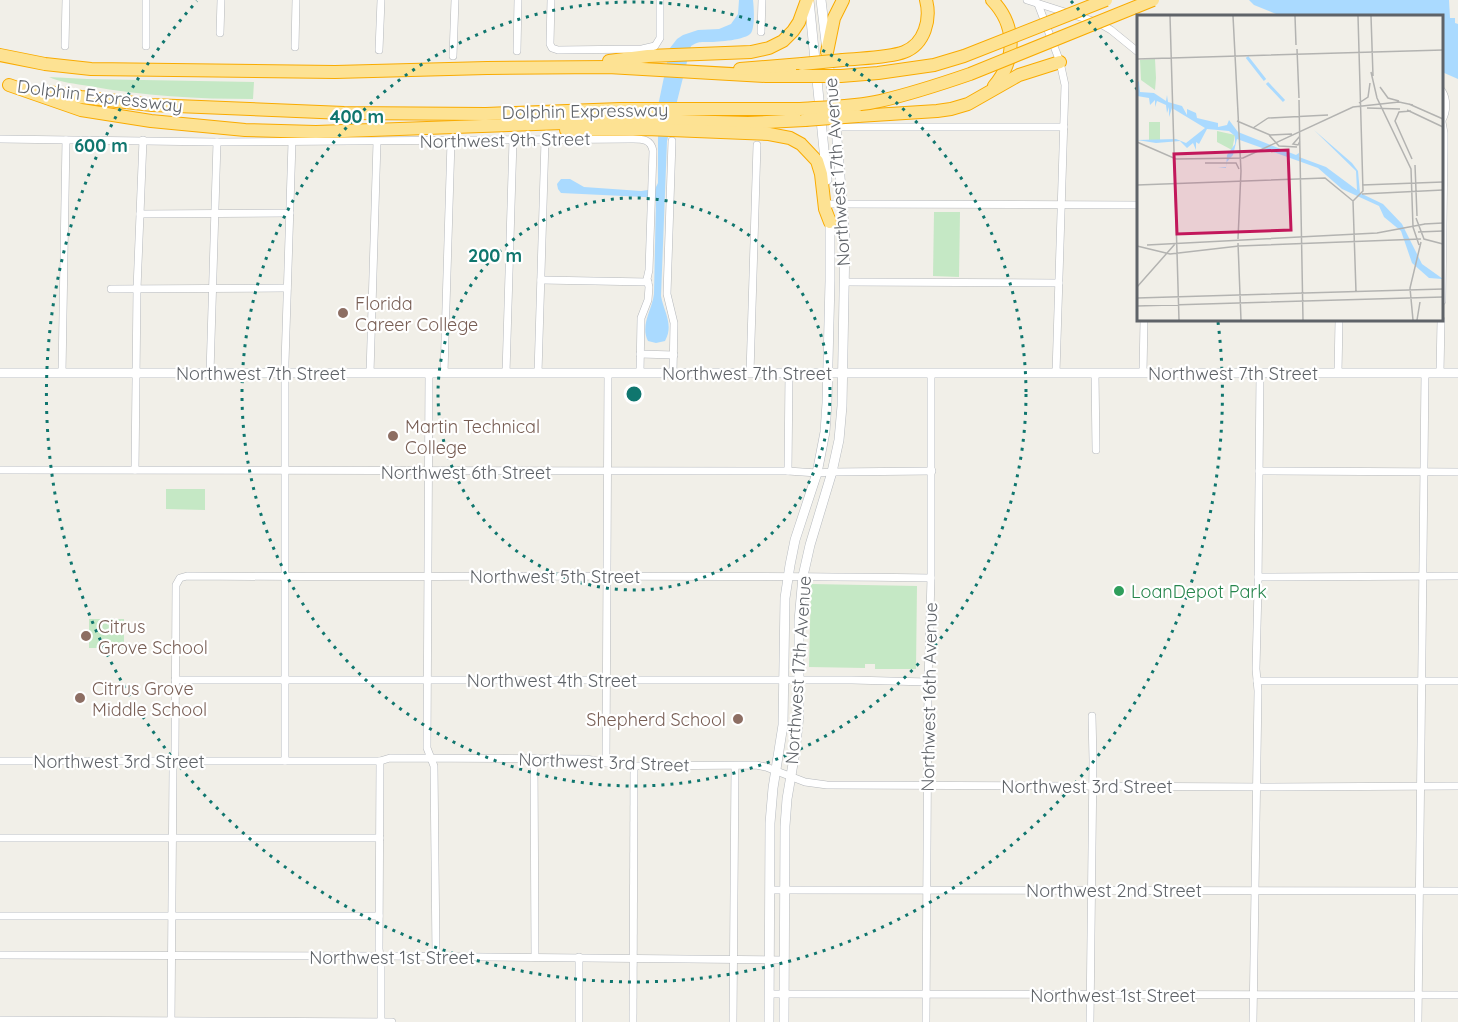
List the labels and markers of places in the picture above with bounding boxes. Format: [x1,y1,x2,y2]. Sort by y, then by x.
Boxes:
place label: Florida Career College [355,292,478,336]
marker: Florida Career College [336,306,350,320]
centre of rings [624,384,644,404]
place label: Martin Technical College [405,415,540,459]
marker: Martin Technical College [386,429,400,443]
place label: LoanDepot Park [1131,580,1267,603]
marker: LoanDepot Park [1112,584,1126,598]
place label: Citrus Grove School [98,615,208,659]
marker: Citrus Grove School [79,629,93,643]
place label: Citrus Grove Middle School [92,677,207,721]
marker: Citrus Grove Middle School [73,691,87,705]
place label: Shepherd School [586,708,726,731]
marker: Shepherd School [731,712,745,726]

